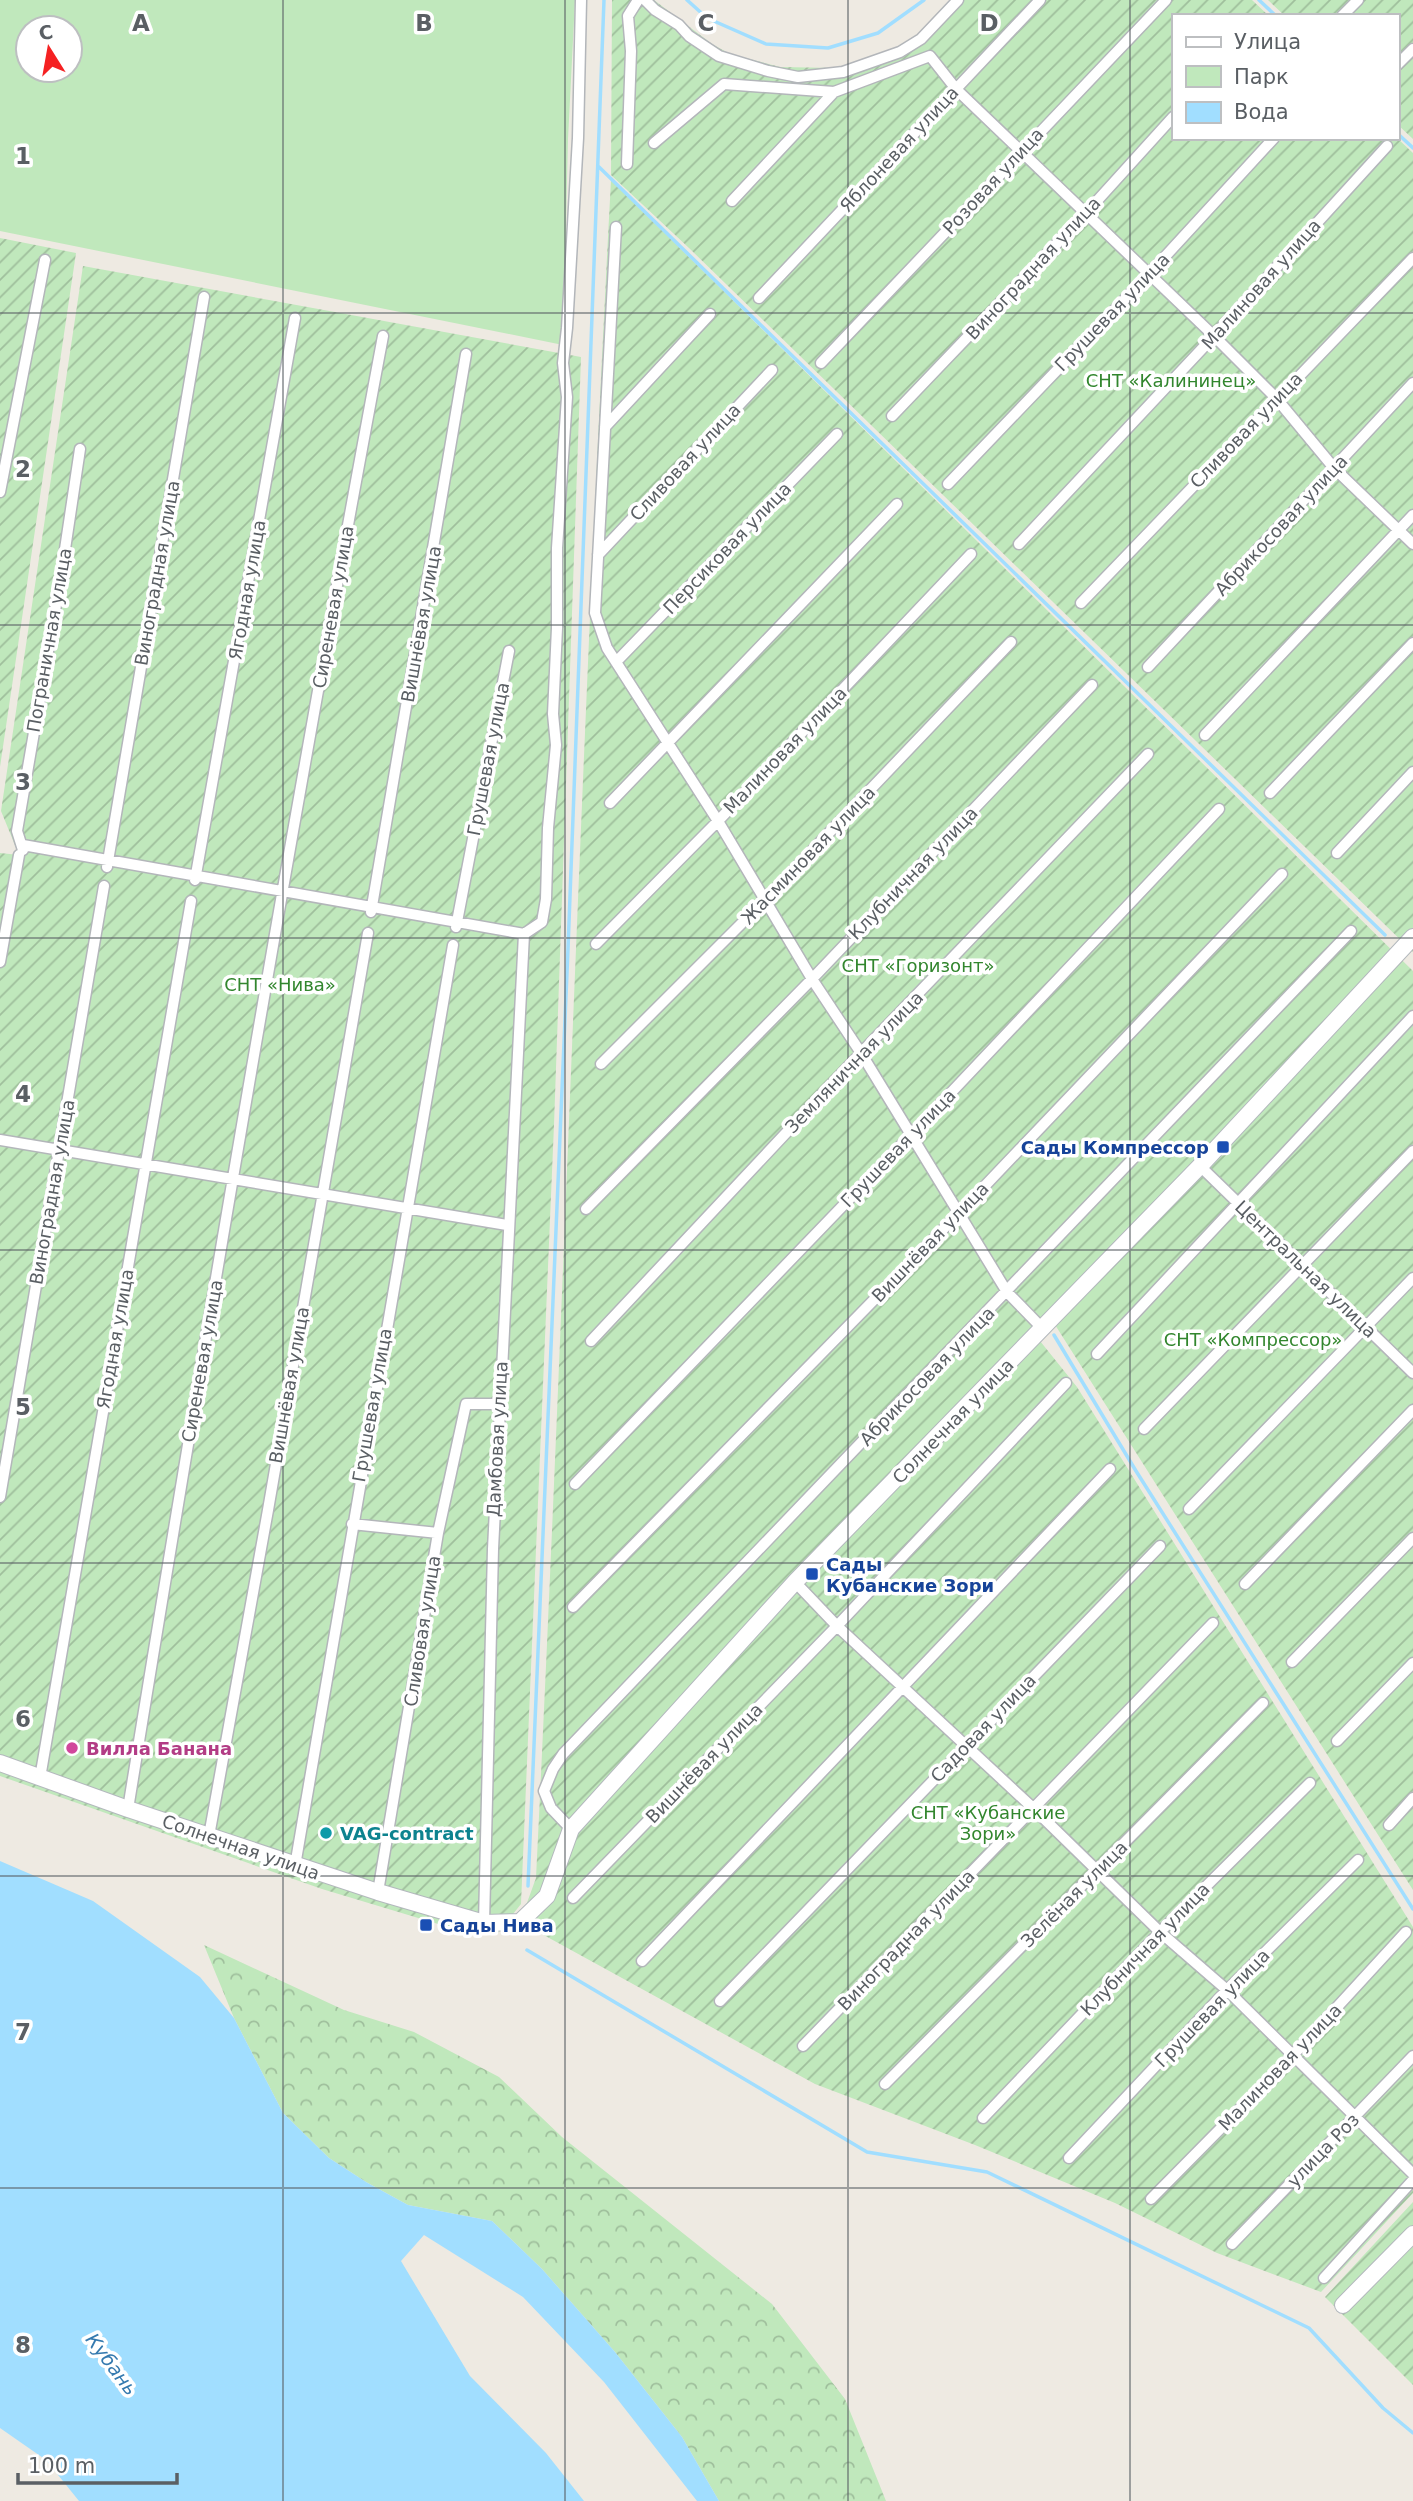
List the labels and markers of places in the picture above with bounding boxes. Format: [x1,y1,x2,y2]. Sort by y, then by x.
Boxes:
place label: Сады Компрессор [1021,1137,1209,1158]
marker: Сады Компрессор [1215,1139,1231,1155]
place label: Сады Кубанские Зори [826,1554,994,1596]
marker: Сады Кубанские Зори [804,1566,820,1582]
place label: Вилла Банана [86,1738,232,1759]
marker: Вилла Банана [64,1740,80,1756]
place label: VAG-contract [340,1823,474,1844]
marker: VAG-contract [318,1825,334,1841]
place label: Сады Нива [440,1915,554,1936]
marker: Сады Нива [418,1917,434,1933]

